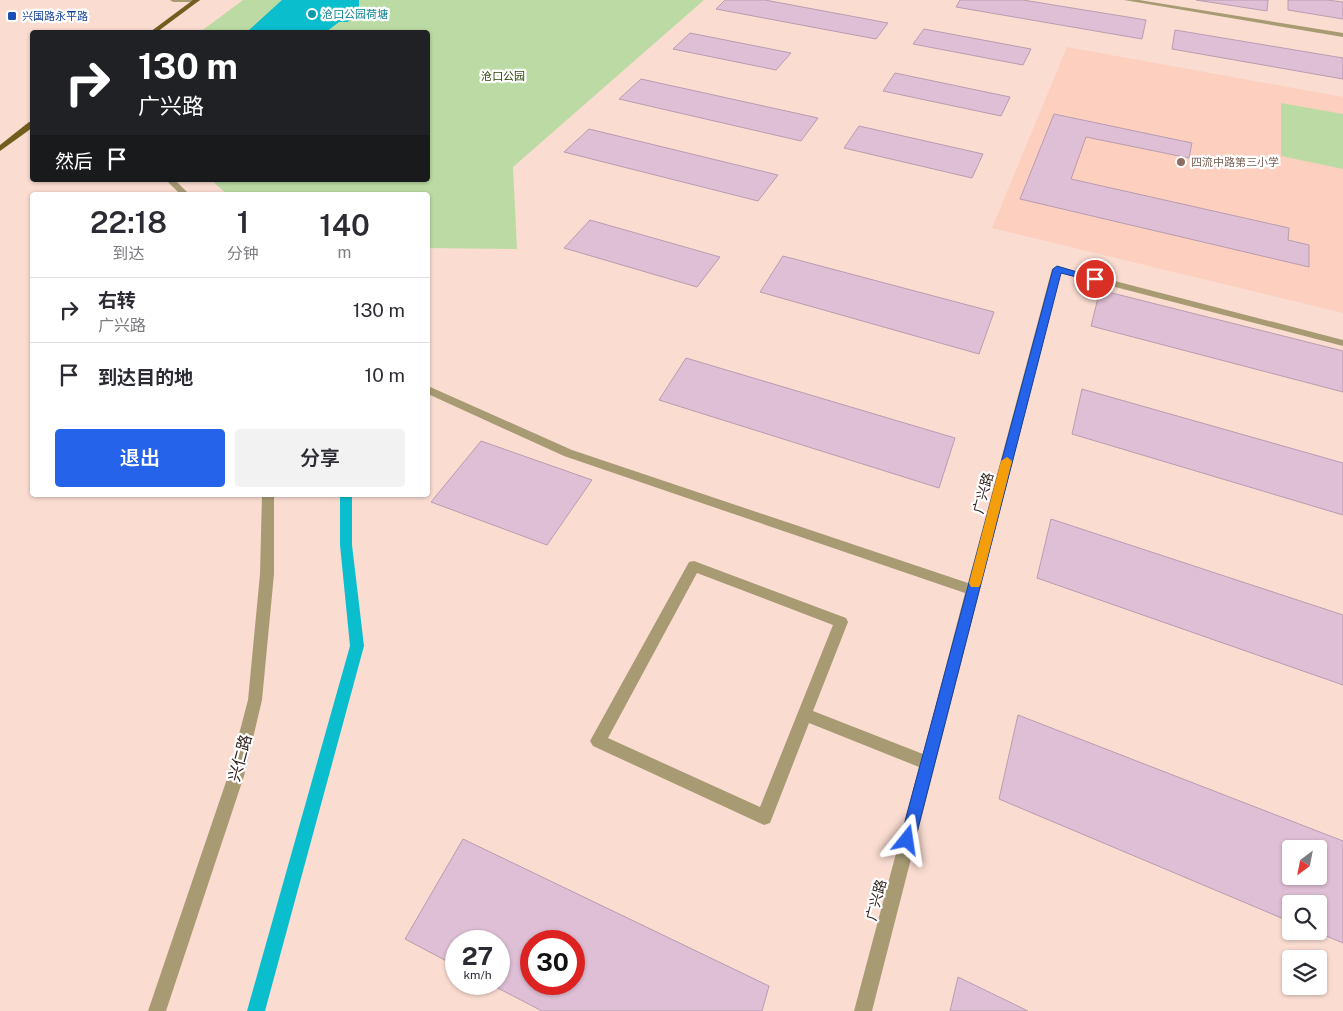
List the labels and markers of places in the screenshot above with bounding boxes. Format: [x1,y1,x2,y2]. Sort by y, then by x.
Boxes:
marker: 沧口公园荷塘 [306,8,318,20]
place label: 沧口公园荷塘 [322,8,388,20]
marker: 兴国路永平路 [6,10,18,22]
place label: 兴国路永平路 [22,10,88,22]
marker: 四流中路第三小学 [1175,156,1187,168]
place label: 四流中路第三小学 [1191,156,1279,168]
pin [1074,258,1116,300]

